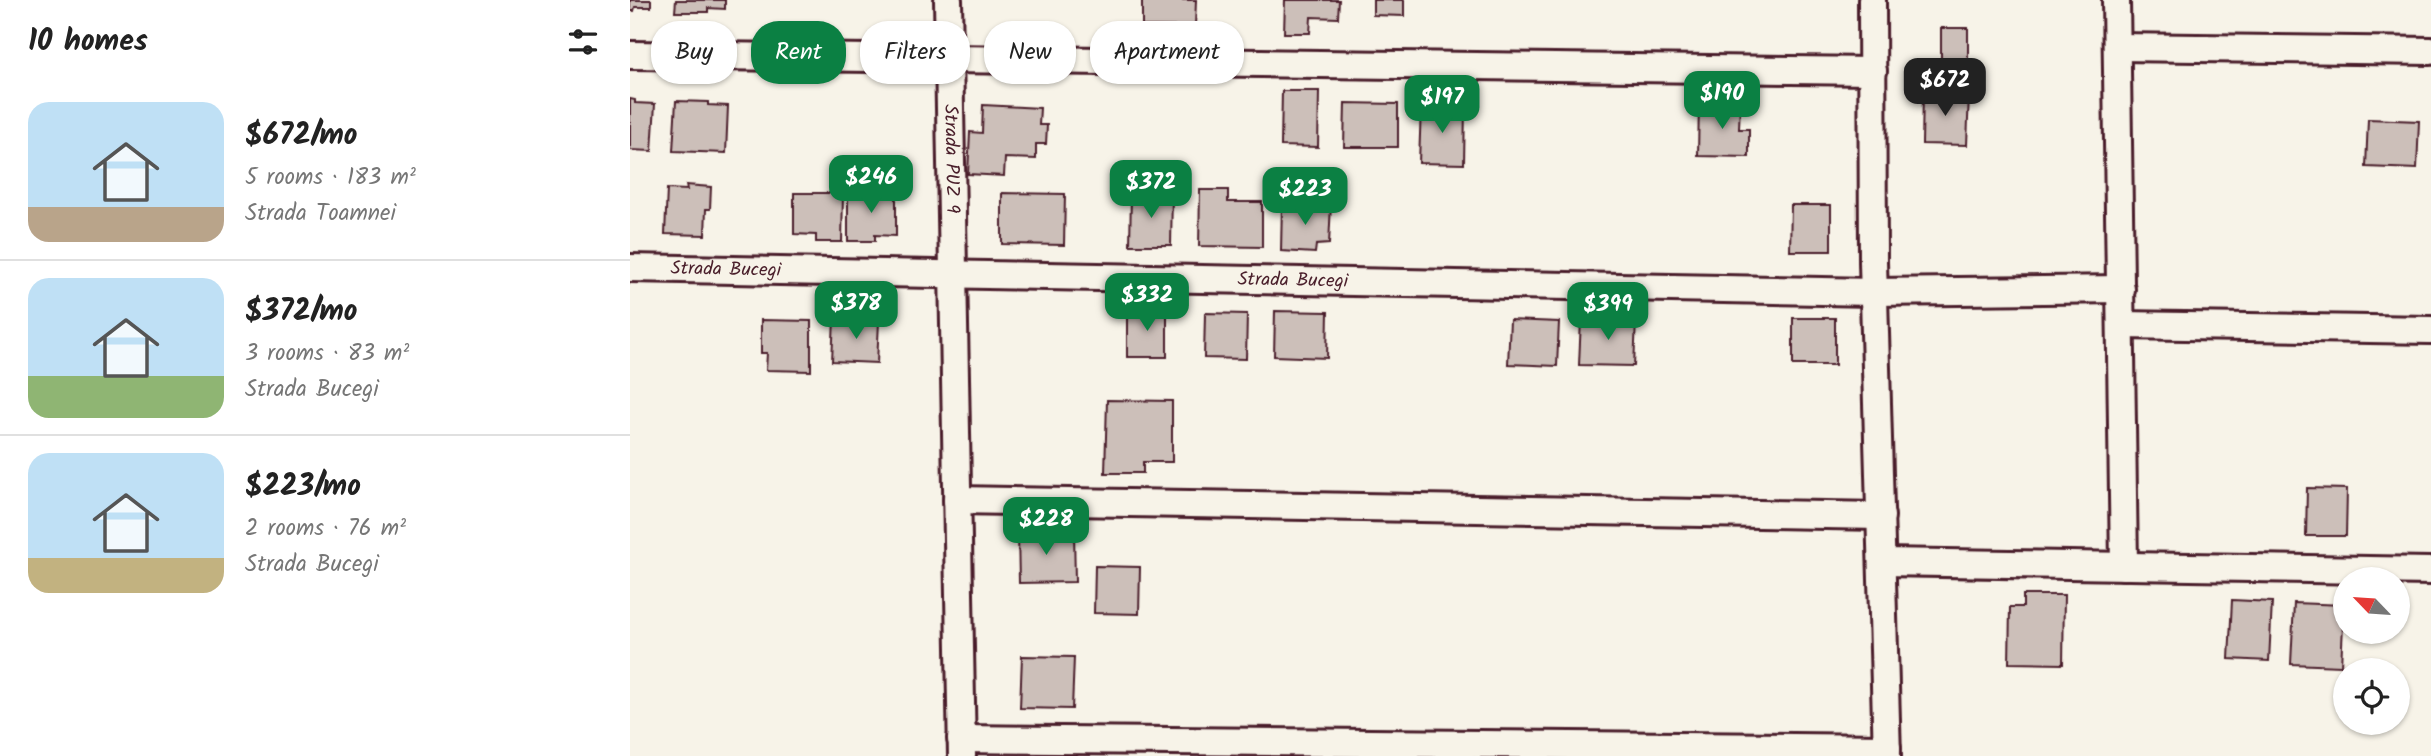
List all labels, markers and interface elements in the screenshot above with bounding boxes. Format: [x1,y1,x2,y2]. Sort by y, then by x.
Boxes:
text: 10 homes [28,18,148,66]
chip: Buy [651,21,737,84]
chip: Rent [751,21,846,84]
chip: Filters [860,21,970,84]
chip: New [984,21,1076,84]
chip: Apartment [1090,21,1244,84]
icon: filters [564,23,602,61]
pin: $672 [1904,58,1986,118]
text: $672 [1920,63,1970,99]
pin: $190 [1681,72,1763,131]
pin: $197 [1401,76,1483,135]
text: $190 [1700,76,1744,112]
text: $197 [1420,80,1464,116]
street label: Strada PUZ 9 [935,104,967,214]
text: $672/mo [245,112,357,160]
icon: home [84,130,168,214]
pin: $246 [830,156,912,215]
text: 5 rooms · 183 m² [245,160,416,196]
text: $246 [845,160,897,196]
pin: $372 [1110,160,1192,220]
text: $372 [1126,165,1176,201]
pin: $223 [1264,168,1346,227]
text: $223 [1278,172,1332,208]
text: Strada Toamnei [245,196,396,232]
street label: Strada Bucegi [670,254,783,286]
street label: Strada Bucegi [1237,265,1350,297]
pin: $332 [1106,274,1188,333]
text: $332 [1121,278,1173,314]
pin: $378 [815,282,897,341]
pin: $399 [1567,282,1649,342]
text: $378 [831,286,881,322]
text: $399 [1583,287,1633,323]
text: $372/mo [245,288,358,336]
icon: home [84,306,168,390]
text: 3 rooms · 83 m² [245,336,409,372]
text: Strada Bucegi [245,372,379,408]
text: $223/mo [245,463,361,511]
icon: home [84,481,168,565]
pin: $228 [1005,498,1087,557]
text: $228 [1019,502,1073,538]
text: 2 rooms · 76 m² [245,511,406,547]
text: Strada Bucegi [245,547,379,583]
north arrow [2333,567,2410,644]
map controls [2333,567,2410,735]
button: locate [2333,658,2410,735]

